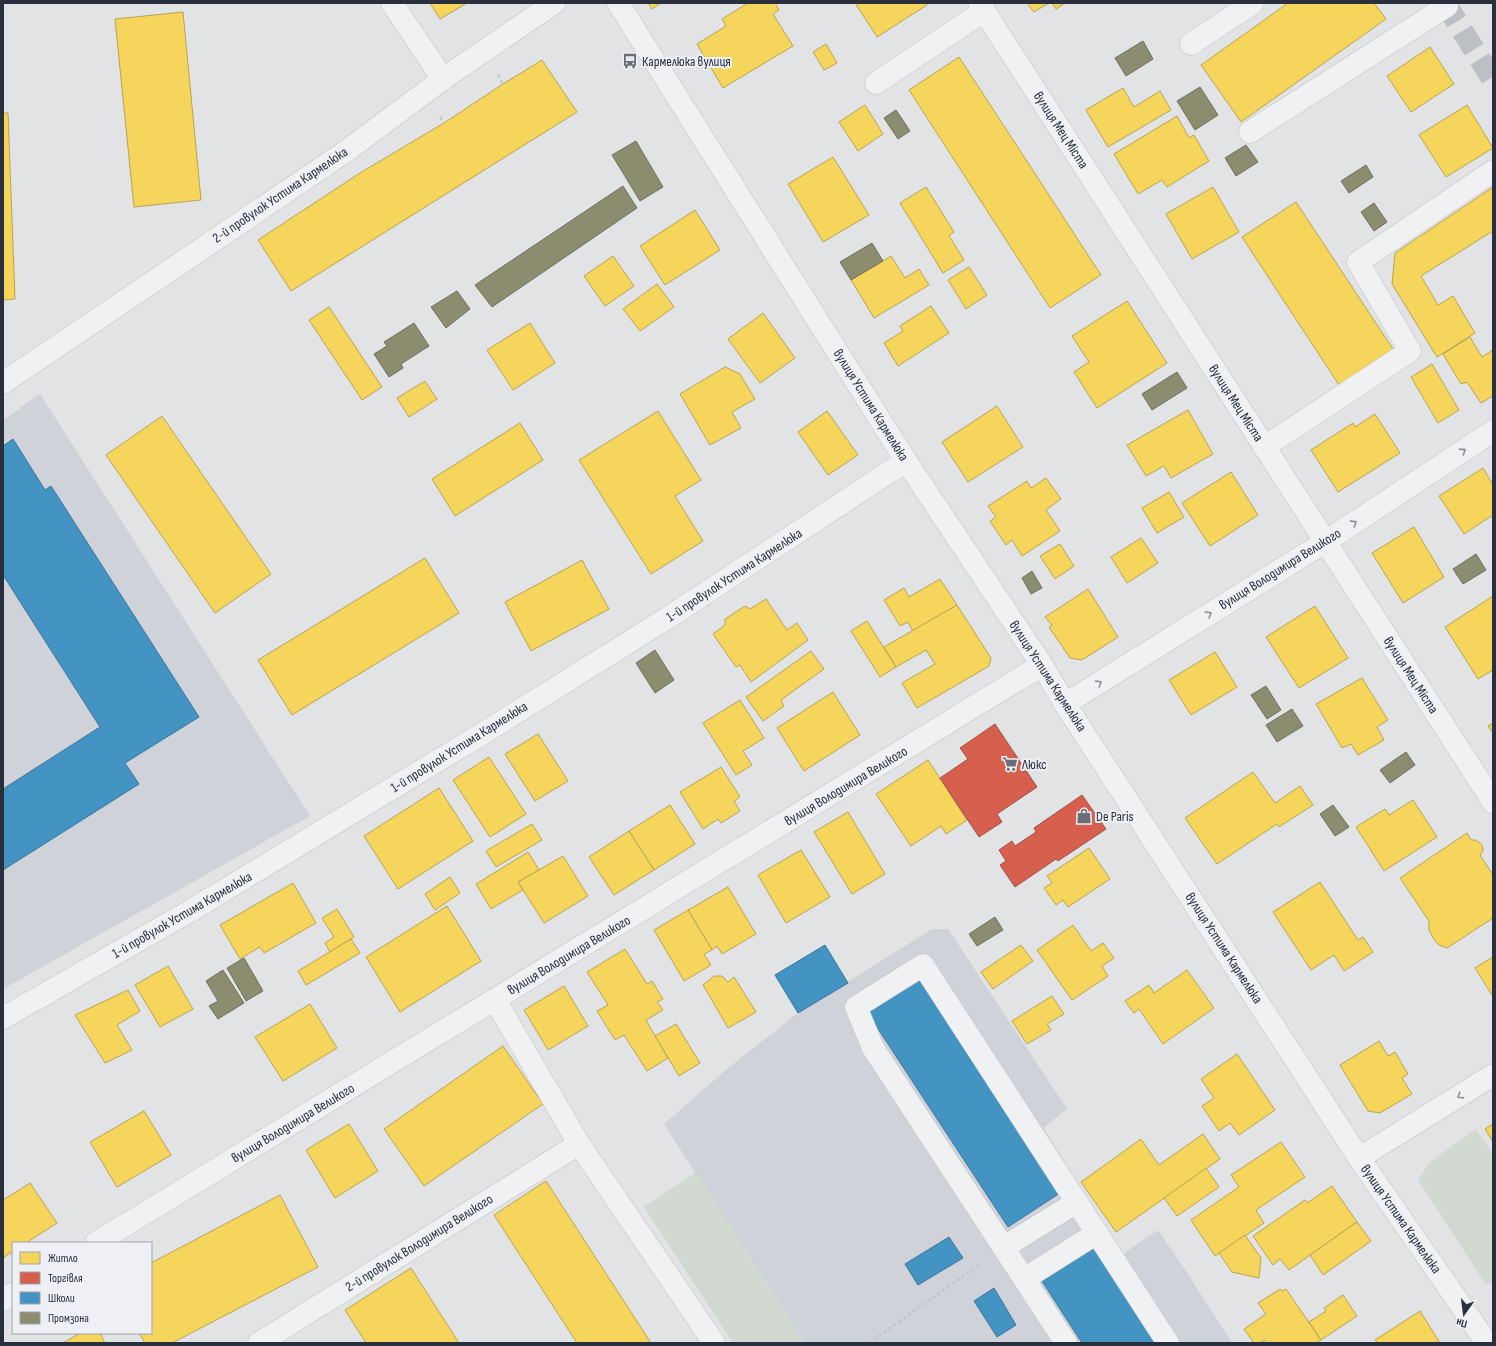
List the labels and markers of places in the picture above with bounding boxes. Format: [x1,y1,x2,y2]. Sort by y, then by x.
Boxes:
bus stop icon: Кармелюка вулиця [621,52,639,70]
place label: Кармелюка вулиця [642,53,731,70]
supermarket icon: Люкс [1001,755,1019,773]
place label: Люкс [1021,756,1047,773]
shop icon: De Paris [1075,807,1093,825]
place label: De Paris [1096,808,1134,825]

